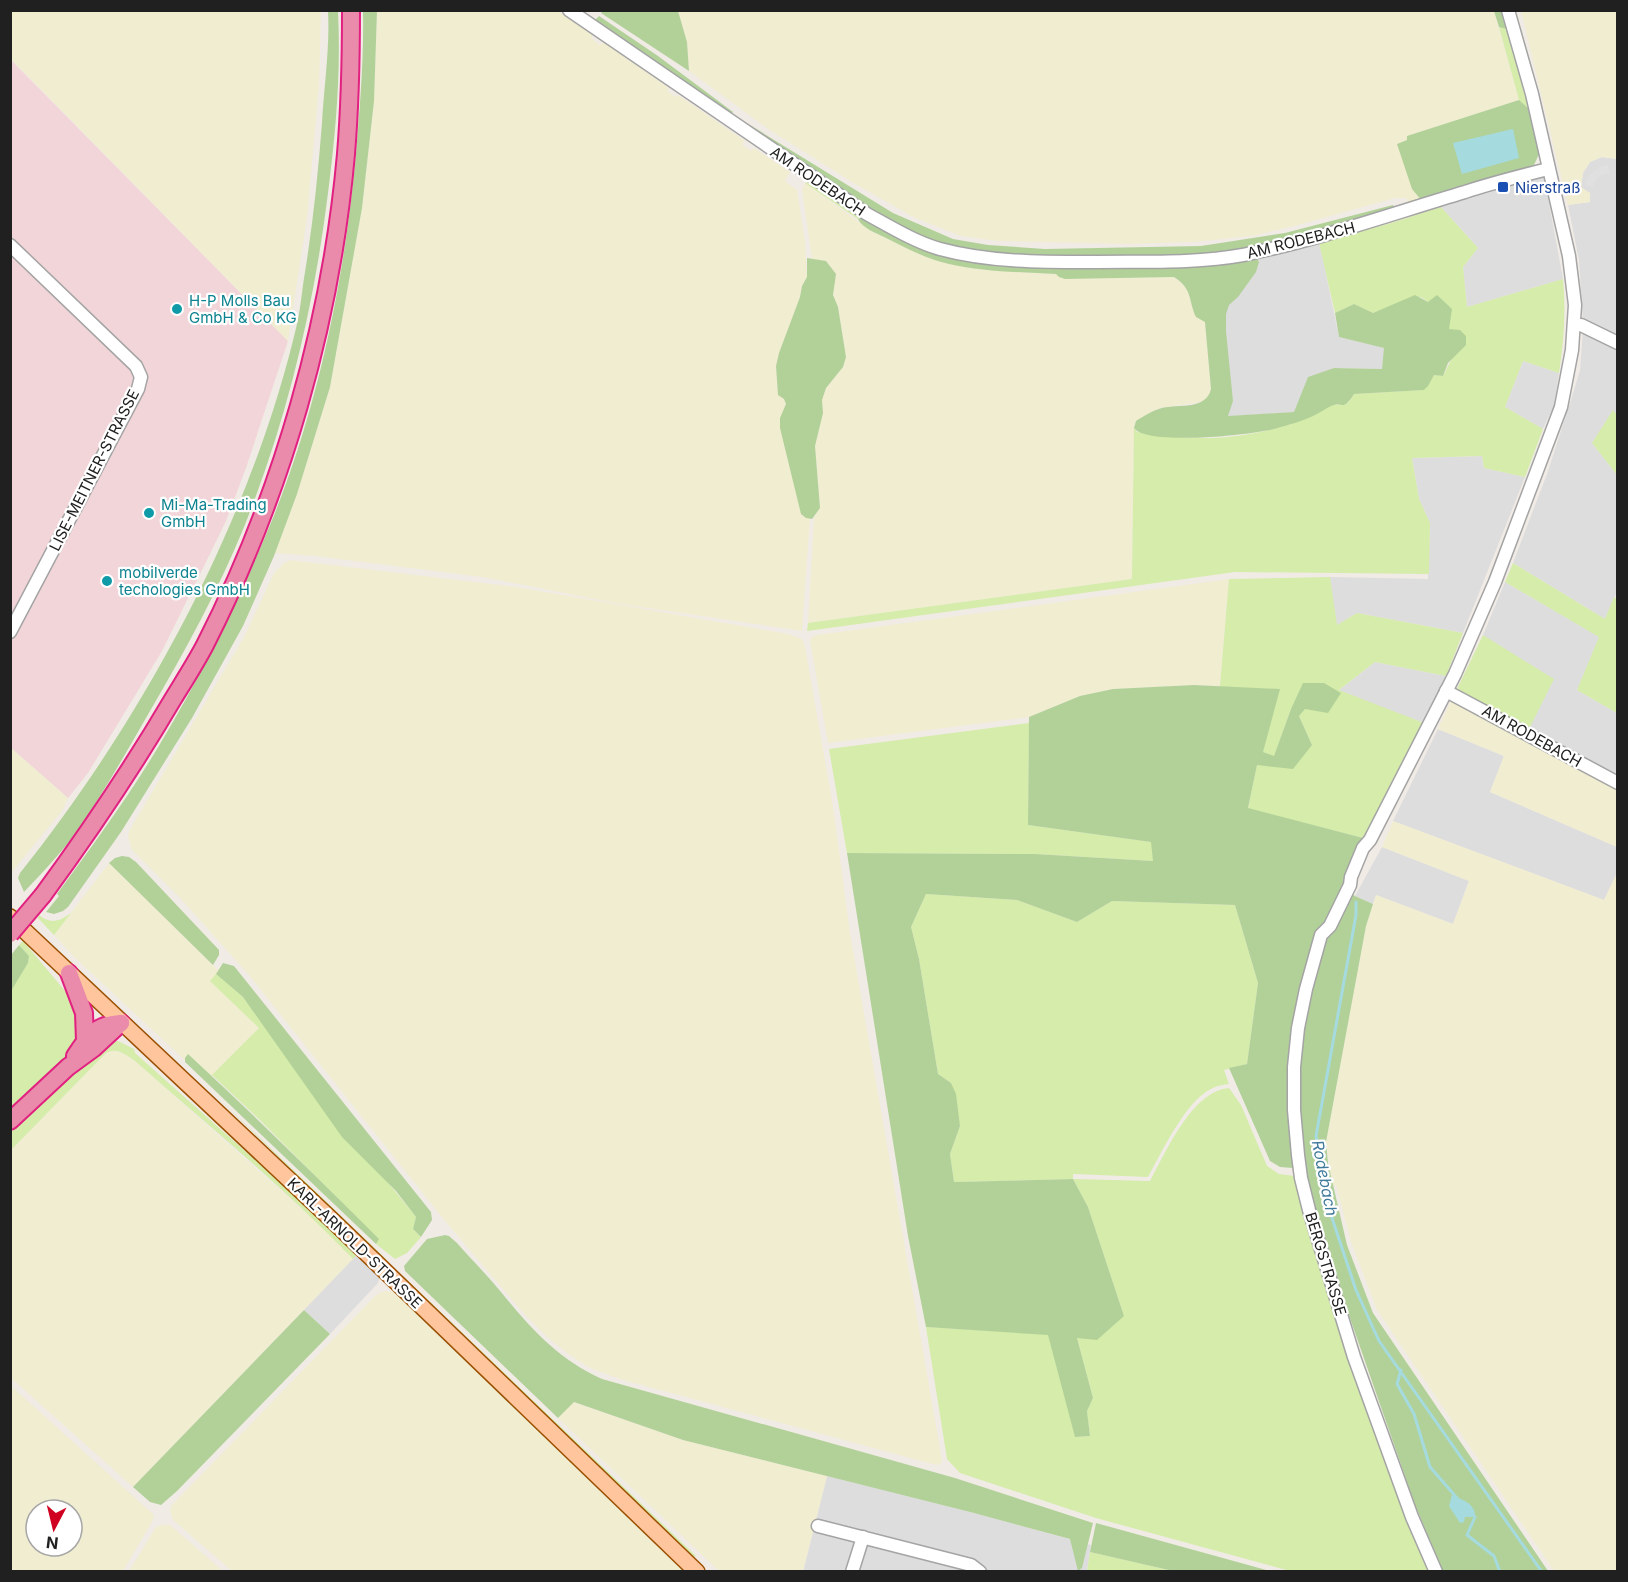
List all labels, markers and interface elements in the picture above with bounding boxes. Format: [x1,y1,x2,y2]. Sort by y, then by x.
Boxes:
street label: AM RODEBACH [767,142,869,220]
place label: Nierstraß [1515,178,1580,197]
marker: Nierstraß [1496,180,1510,194]
street label: AM RODEBACH [1245,217,1357,263]
place label: H-P Molls Bau GmbH & Co KG [189,291,297,327]
marker: H-P Molls Bau GmbH & Co KG [170,302,184,316]
street label: LISE-MEITNER-STRASSE [45,386,143,554]
place label: Mi-Ma-Trading GmbH [161,495,267,531]
marker: Mi-Ma-Trading GmbH [142,506,156,520]
place label: mobilverde techologies GmbH [119,563,250,599]
marker: mobilverde techologies GmbH [100,574,114,588]
street label: AM RODEBACH [1479,701,1585,771]
water label: Rodebach [1308,1138,1342,1218]
street label: KARL-ARNOLD-STRASSE [284,1174,426,1312]
street label: BERGSTRASSE [1301,1210,1351,1318]
north arrow [24,1498,84,1558]
text: N [45,1532,59,1554]

